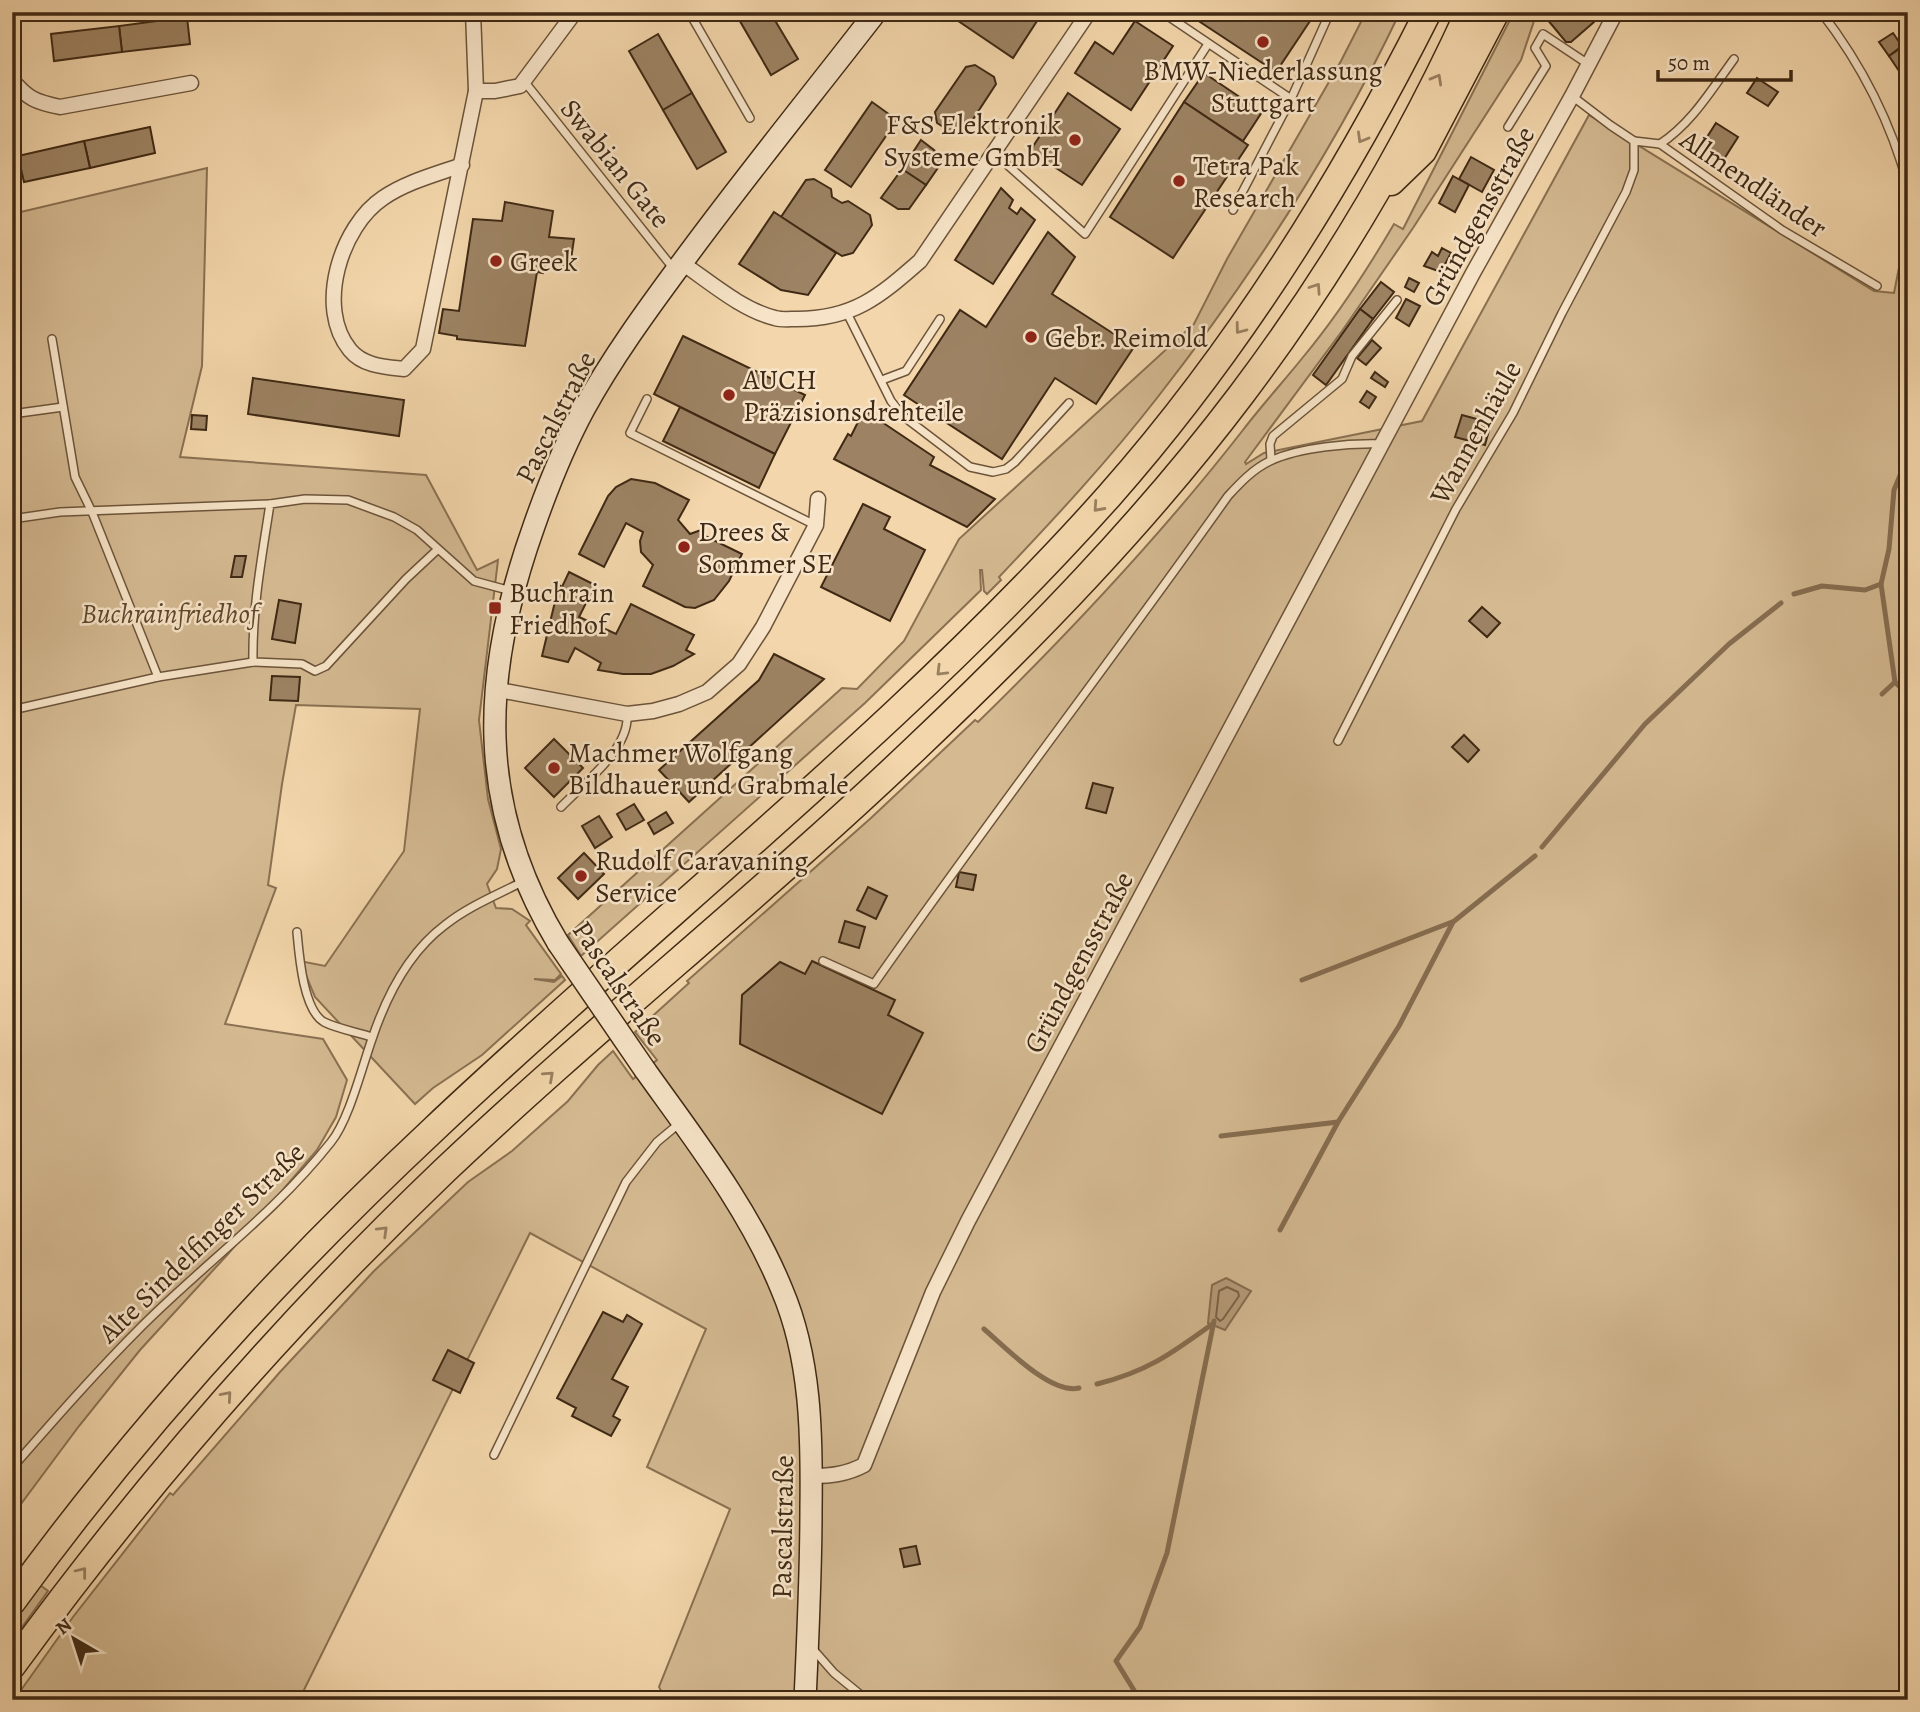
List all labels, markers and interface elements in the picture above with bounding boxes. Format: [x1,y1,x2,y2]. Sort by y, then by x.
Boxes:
marker: BMW-Niederlassung Stuttgart [1255,34,1271,50]
scale bar [1658,38,1790,82]
text: 50 m [1668,49,1710,77]
place label: BMW-Niederlassung Stuttgart [1143,52,1383,122]
one-way arrow [1429,74,1443,86]
street label: Swabian Gate [551,91,679,236]
place label: F&S Elektronik Systeme GmbH [884,106,1061,176]
street label: Gründgensstraße [1414,120,1544,313]
street label: Allmendländer [1672,120,1834,247]
one-way arrow [1357,130,1370,143]
marker: F&S Elektronik Systeme GmbH [1067,132,1083,148]
place label: Tetra Pak Research [1193,147,1299,217]
marker: Tetra Pak Research [1171,173,1187,189]
place label: Greek [510,243,578,281]
marker: Greek [488,253,504,269]
one-way arrow [1307,283,1320,296]
place label: Gebr. Reimold [1045,319,1209,357]
one-way arrow [1235,321,1248,334]
marker: Gebr. Reimold [1023,329,1039,345]
street label: Pascalstraße [506,345,605,490]
street label: Wannenhäule [1420,354,1531,512]
place label: AUCH Präzisionsdrehteile [742,361,964,431]
marker: AUCH Präzisionsdrehteile [721,387,737,403]
one-way arrow [1094,499,1106,512]
place label: Drees & Sommer SE [698,513,833,583]
marker: Drees & Sommer SE [676,539,692,555]
place label: Buchrain Friedhof [509,574,614,644]
park label: Buchrainfriedhof [81,595,263,633]
marker: Buchrain Friedhof [487,600,503,616]
one-way arrow [936,663,949,676]
place label: Machmer Wolfgang Bildhauer und Grabmale [568,734,849,804]
marker: Machmer Wolfgang Bildhauer und Grabmale [546,760,562,776]
place label: Rudolf Caravaning Service [595,842,808,912]
street label: Gründgensstraße [1015,865,1143,1060]
marker: Rudolf Caravaning Service [573,868,589,884]
street label: Pascalstraße [563,913,675,1054]
one-way arrow [541,1071,554,1084]
street label: Alte Sindelfinger Straße [89,1134,313,1352]
one-way arrow [374,1226,387,1239]
one-way arrow [219,1391,231,1404]
street label: Pascalstraße [763,1455,803,1599]
one-way arrow [74,1567,87,1579]
north arrow [38,1604,108,1674]
text: N [50,1612,78,1641]

